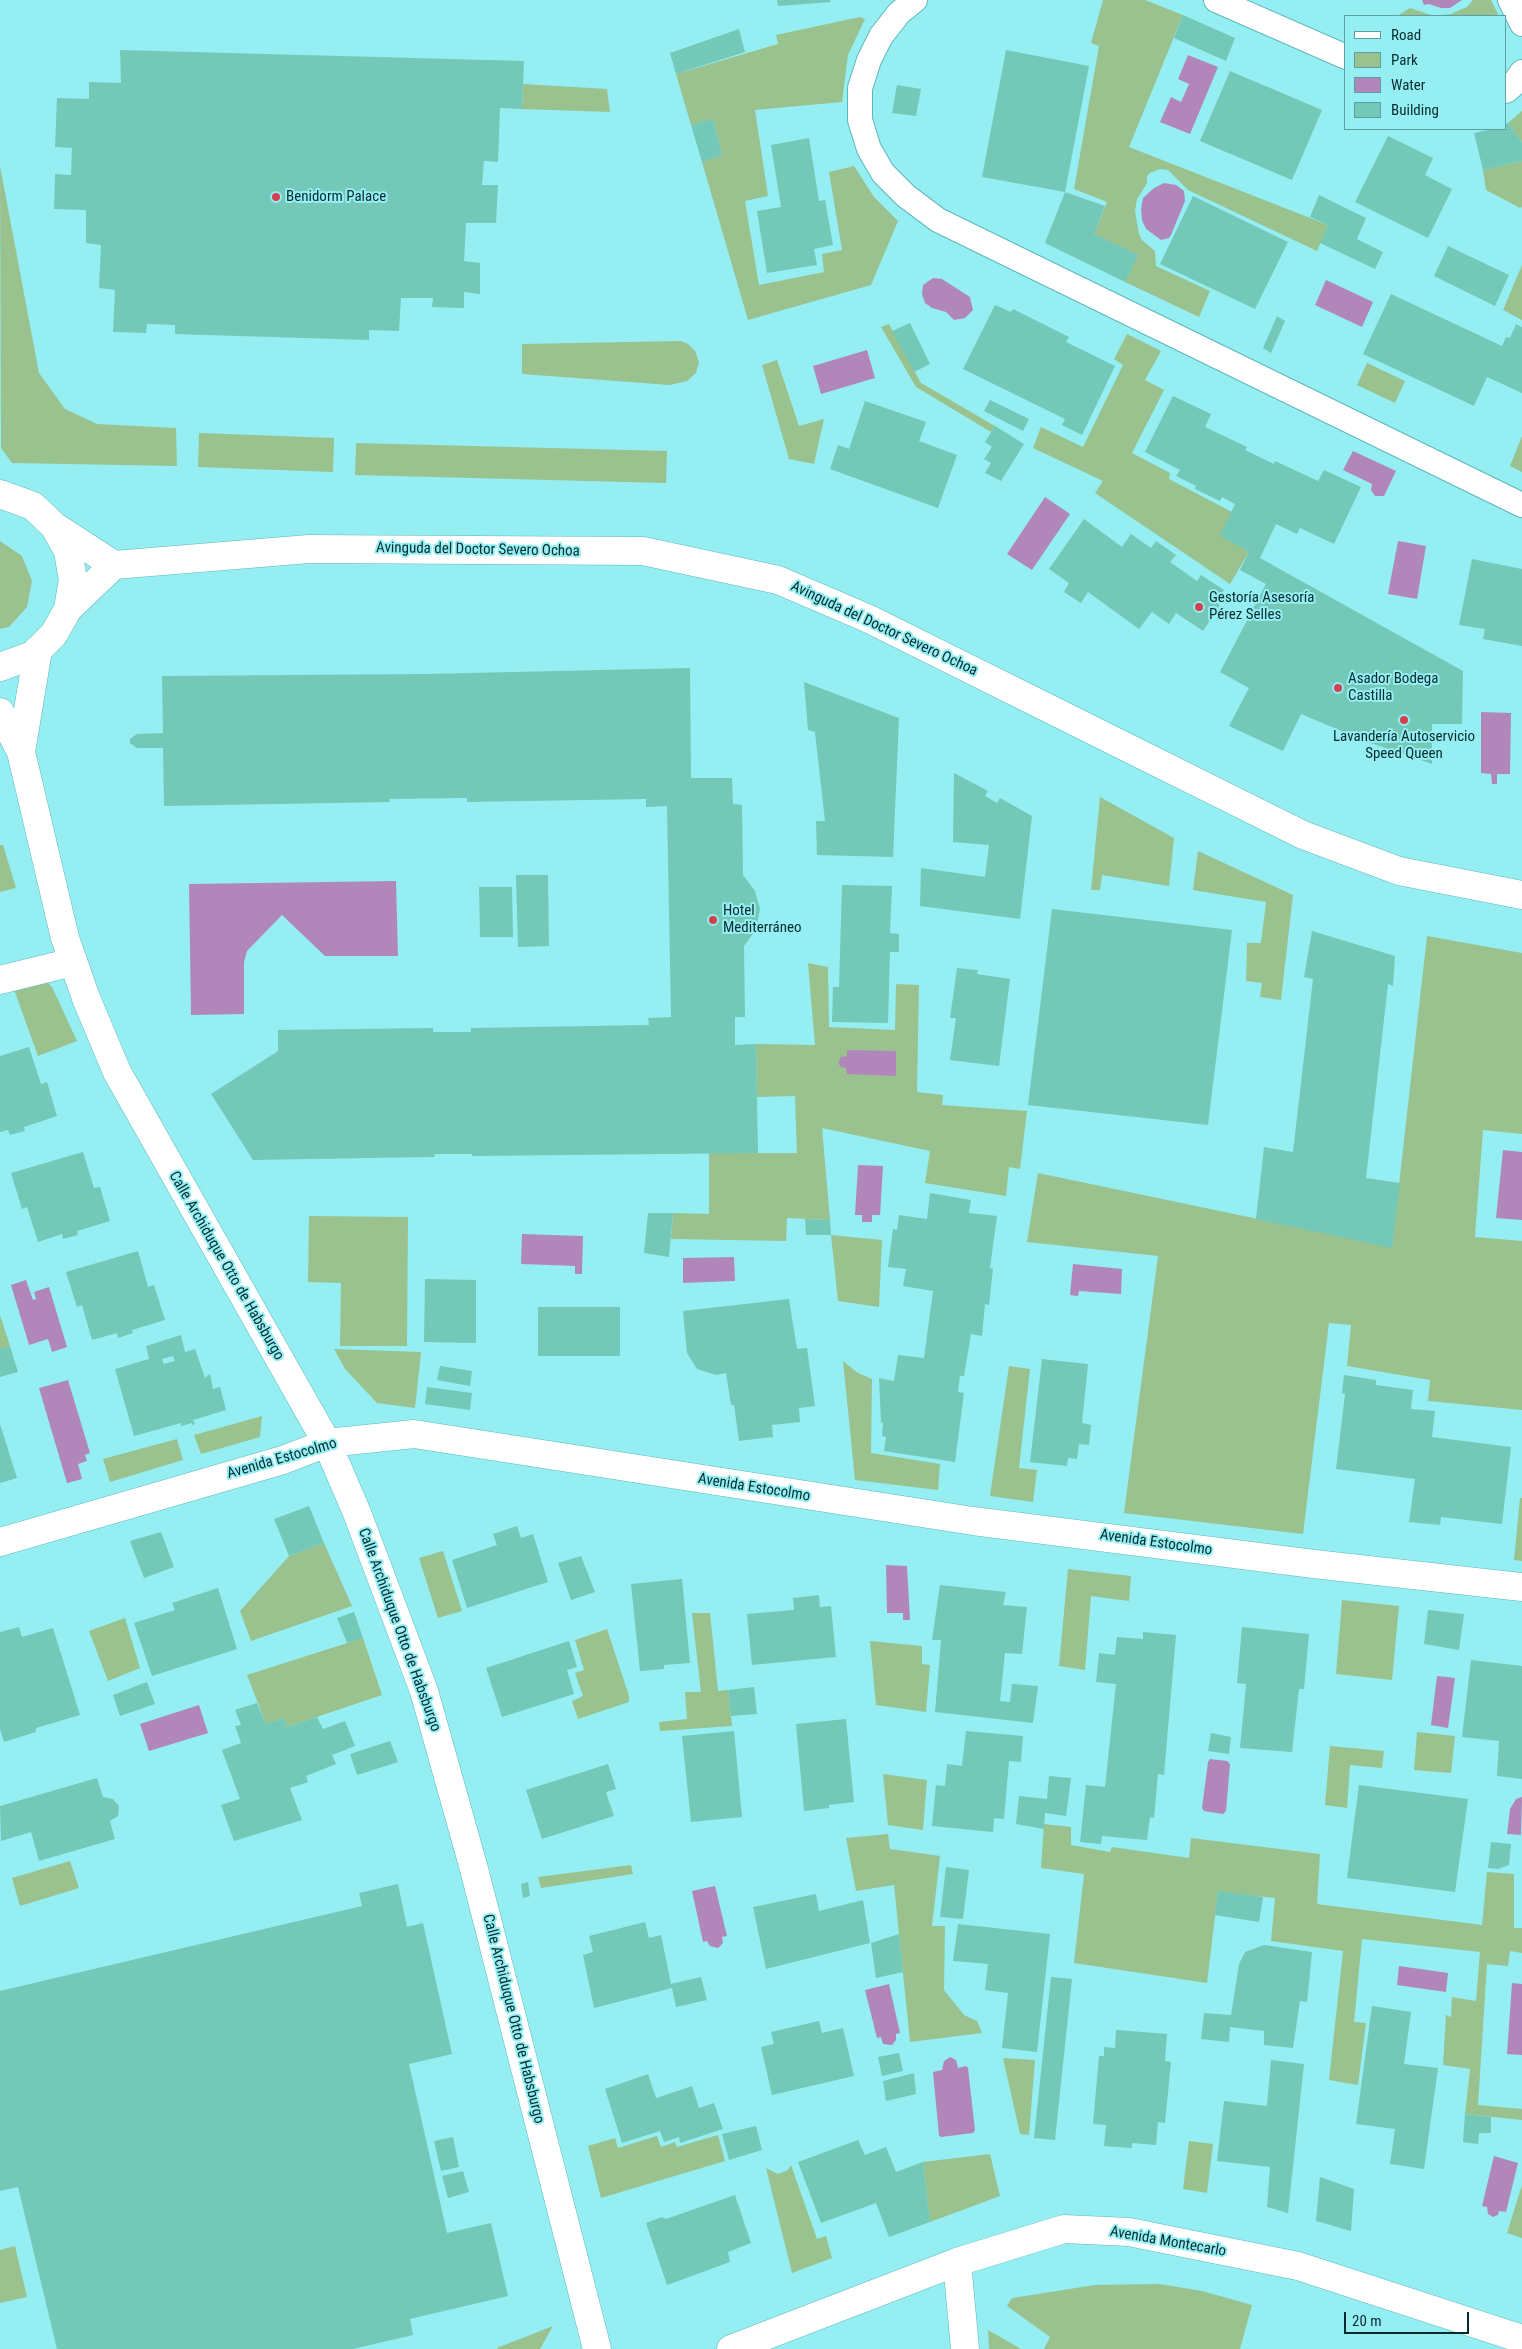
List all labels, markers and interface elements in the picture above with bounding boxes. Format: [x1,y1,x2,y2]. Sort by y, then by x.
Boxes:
legend [1344,15,1507,130]
text: Road [1391,26,1421,44]
text: Park [1391,51,1418,69]
text: Water [1391,76,1425,94]
text: Building [1391,101,1439,119]
place label: Benidorm Palace [286,188,386,206]
marker: Benidorm Palace [270,191,282,203]
street label: Avinguda del Doctor Severo Ochoa [376,539,580,561]
street label: Avinguda del Doctor Severo Ochoa [788,578,980,680]
place label: Gestoría Asesoría Pérez Selles [1209,589,1314,624]
marker: Gestoría Asesoría Pérez Selles [1193,601,1205,613]
place label: Asador Bodega Castilla [1348,670,1438,705]
marker: Asador Bodega Castilla [1332,682,1344,694]
marker: Lavandería Autoservicio Speed Queen [1398,714,1410,726]
place label: Lavandería Autoservicio Speed Queen [1333,728,1475,763]
place label: Hotel Mediterráneo [723,902,802,937]
marker: Hotel Mediterráneo [707,914,719,926]
street label: Calle Archiduque Otto de Habsburgo [164,1168,288,1364]
street label: Avenida Estocolmo [225,1435,339,1483]
street label: Avenida Estocolmo [697,1470,811,1506]
street label: Calle Archiduque Otto de Habsburgo [354,1526,444,1734]
street label: Avenida Estocolmo [1099,1526,1213,1560]
street label: Calle Archiduque Otto de Habsburgo [478,1913,548,2125]
street label: Avenida Montecarlo [1108,2223,1228,2261]
scale bar [1347,2302,1472,2334]
text: 20 m [1352,2312,1382,2330]

